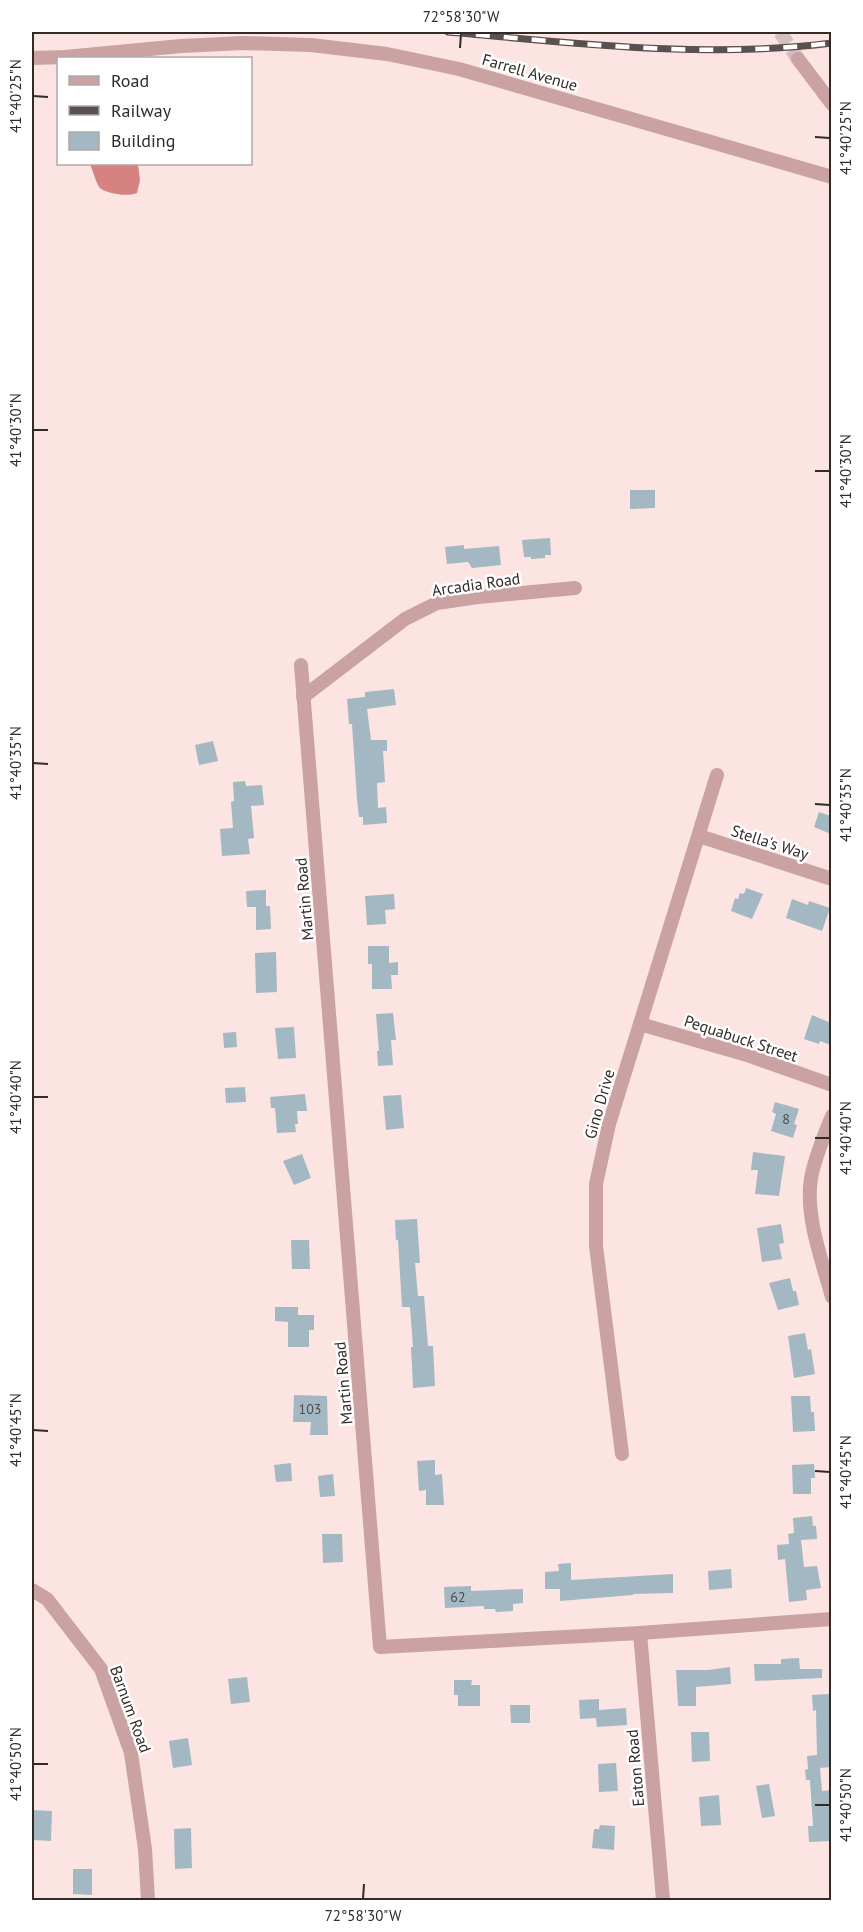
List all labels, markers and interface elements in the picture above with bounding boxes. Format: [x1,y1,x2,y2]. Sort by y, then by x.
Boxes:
text: 72°58'30"W [423,7,500,26]
street label: Farrell Avenue [480,49,580,95]
legend [57,57,252,165]
text: 41°40'25"N [6,59,25,133]
text: Road [111,69,149,92]
text: Railway [111,99,172,122]
text: 41°40'25"N [836,101,855,175]
text: Building [111,129,175,152]
text: 41°40'30"N [6,393,25,467]
text: 41°40'30"N [836,434,855,508]
street label: Arcadia Road [431,568,521,600]
text: 41°40'35"N [6,726,25,800]
text: 41°40'35"N [836,768,855,842]
street label: Stella's Way [729,820,812,864]
street label: Martin Road [290,857,318,941]
street label: Pequabuck Street [682,1010,801,1066]
text: 41°40'40"N [6,1060,25,1134]
street label: Gino Drive [580,1067,618,1141]
text: 41°40'40"N [836,1101,855,1175]
house number: 8 [782,1110,790,1128]
street label: Martin Road [329,1341,357,1425]
text: 41°40'45"N [6,1393,25,1467]
house number: 103 [299,1400,321,1418]
text: 41°40'45"N [836,1435,855,1509]
house number: 62 [450,1588,466,1606]
street label: Barnum Road [106,1663,156,1755]
text: 41°40'50"N [6,1727,25,1801]
street label: Eaton Road [622,1729,648,1807]
text: 41°40'50"N [836,1768,855,1842]
text: 72°58'30"W [325,1906,402,1925]

